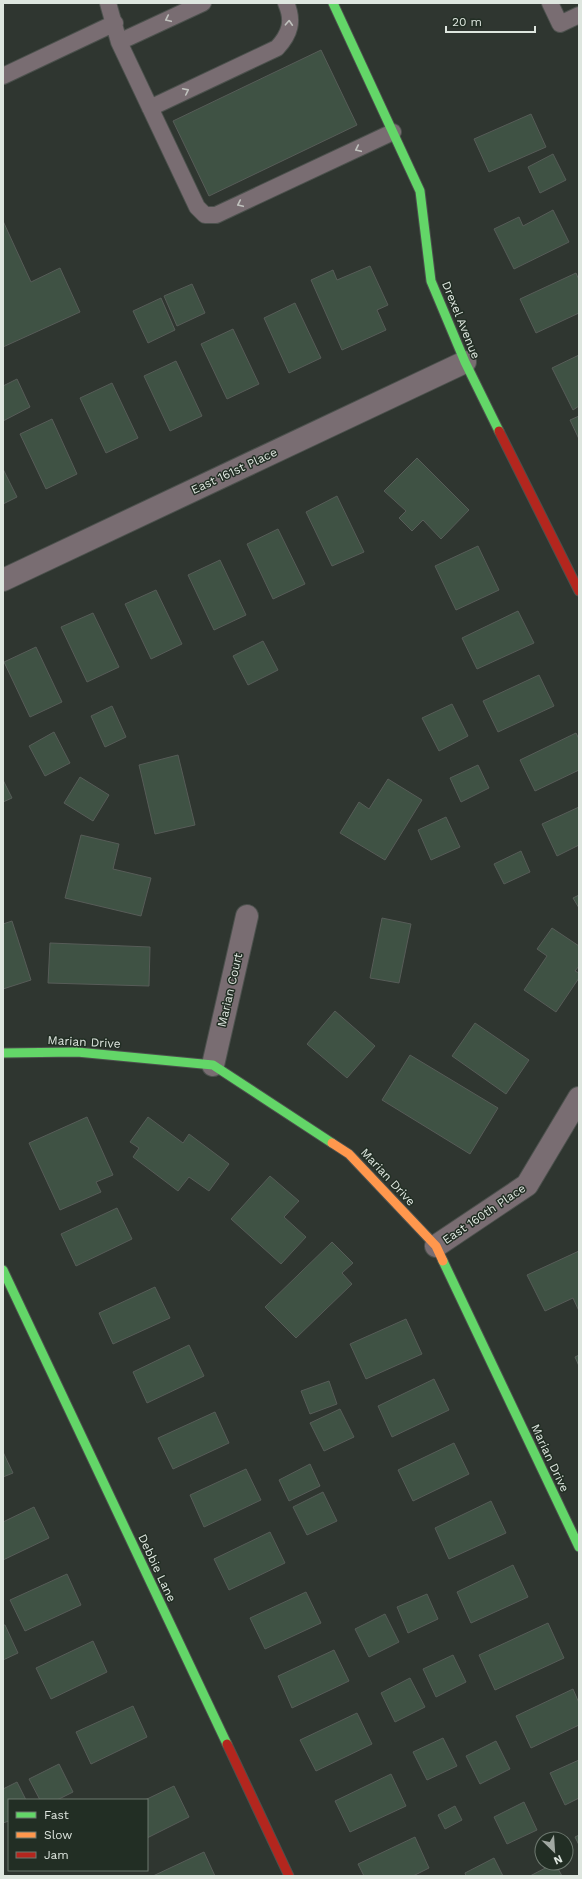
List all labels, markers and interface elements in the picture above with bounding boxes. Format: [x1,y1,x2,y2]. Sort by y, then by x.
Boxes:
scale bar [446,8,535,34]
one-way arrow [165,14,172,22]
text: 20 m [452,15,482,29]
one-way arrow [284,20,293,26]
one-way arrow [181,88,189,96]
one-way arrow [354,144,362,152]
one-way arrow [236,199,244,207]
street label: Drexel Avenue [439,279,483,361]
street label: East 161st Place [189,445,279,497]
street label: Marian Court [215,952,245,1028]
street label: Marian Drive [47,1033,121,1051]
street label: Marian Drive [358,1145,418,1209]
street label: East 160th Place [440,1181,528,1247]
street label: Marian Drive [528,1422,572,1494]
street label: Debbie Lane [135,1532,179,1604]
legend [8,1799,148,1871]
text: Fast [44,1808,69,1822]
text: Slow [44,1828,72,1842]
north arrow [534,1831,574,1871]
text: Jam [44,1848,69,1862]
text: N [552,1852,564,1867]

